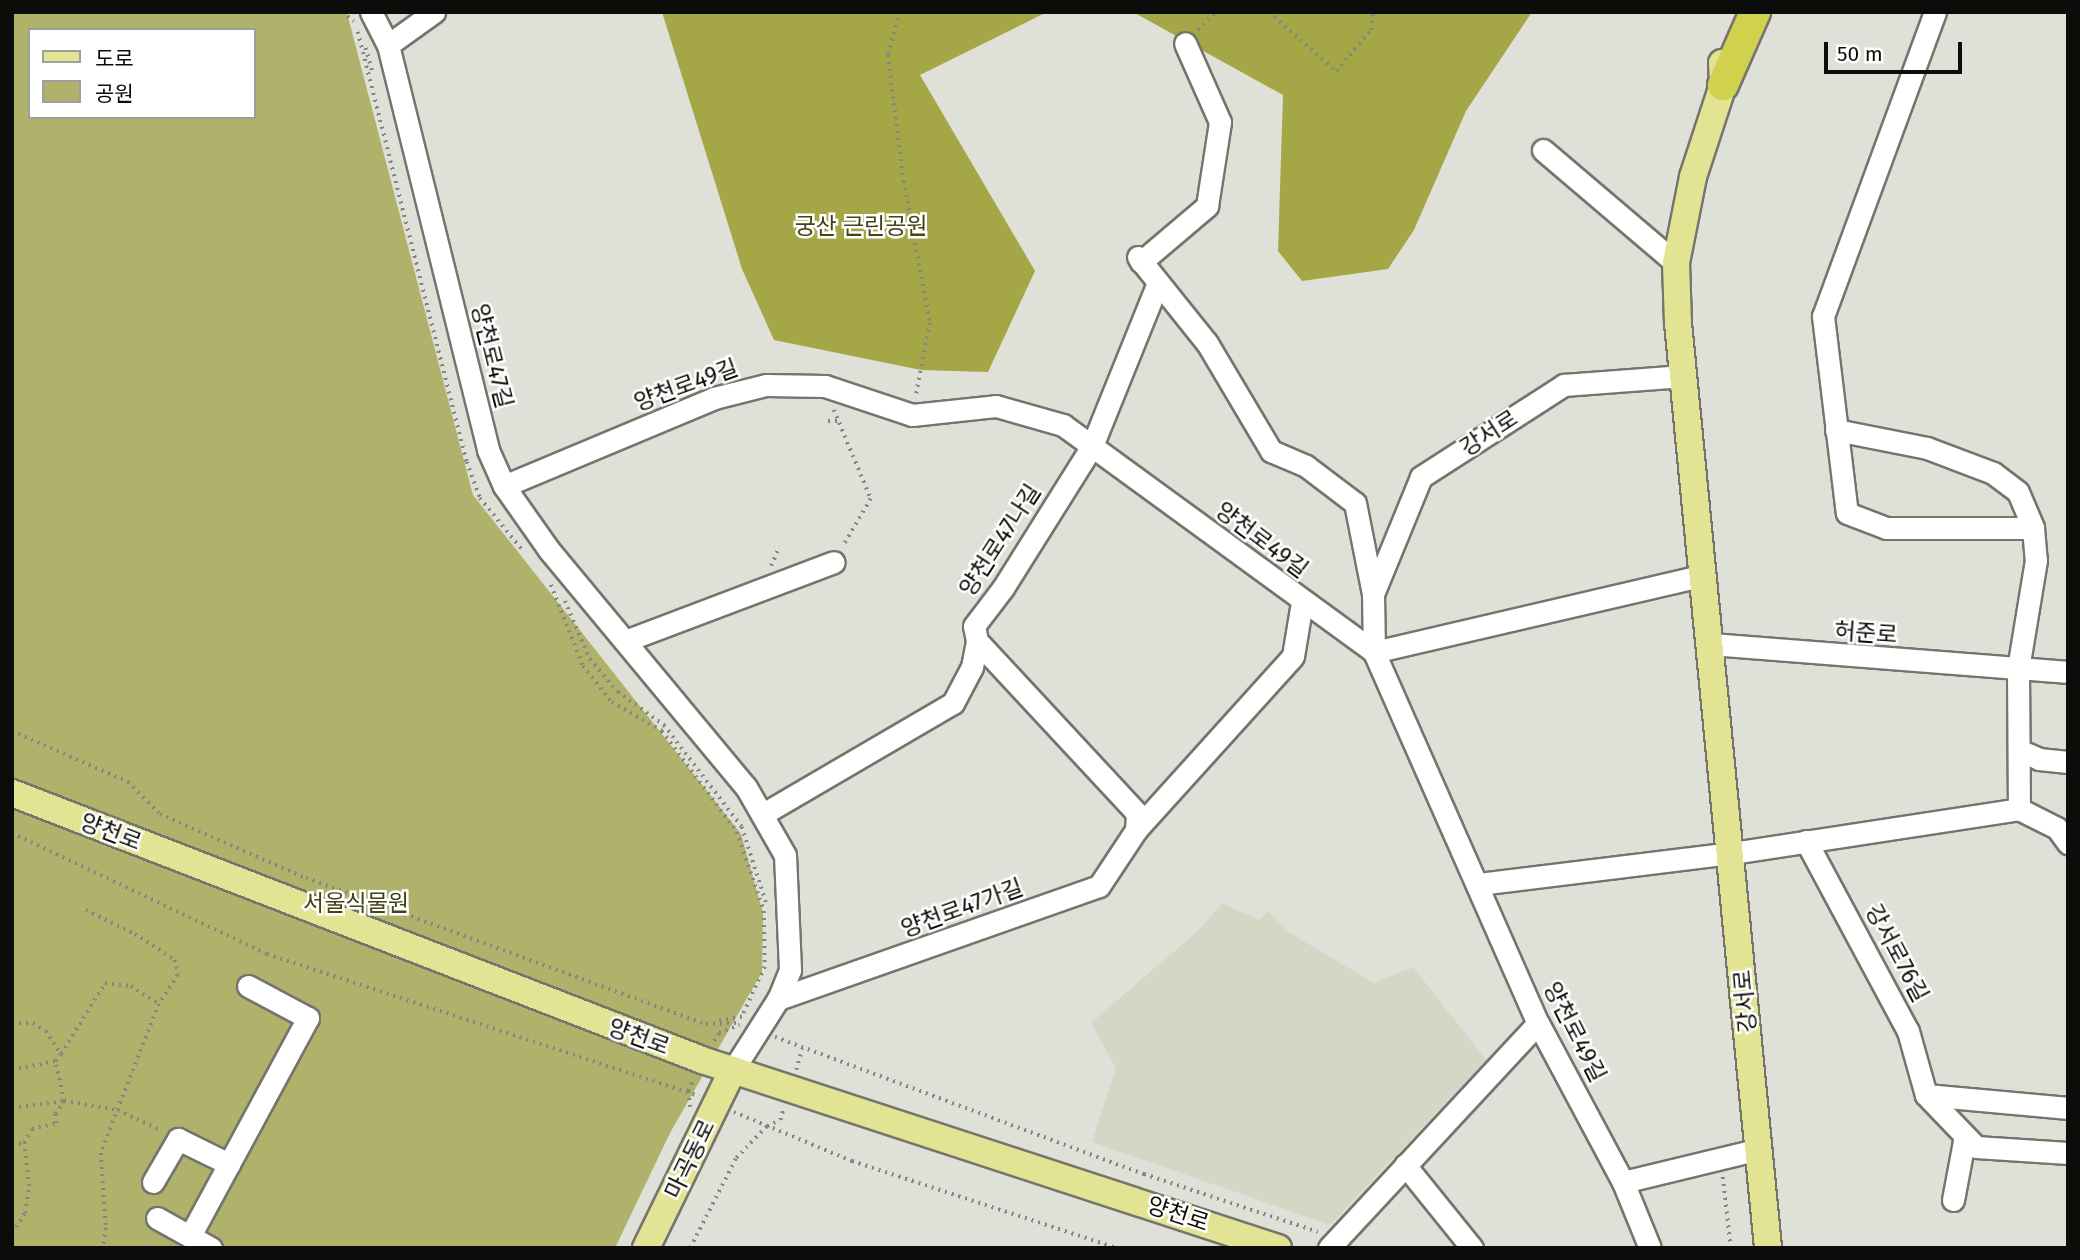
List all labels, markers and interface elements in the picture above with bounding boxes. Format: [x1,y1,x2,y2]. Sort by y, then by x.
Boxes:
legend [28,28,256,119]
scale bar [1828,28,1966,72]
text: 50 m [1837,41,1883,67]
text: 도로 [95,46,134,72]
text: 공원 [95,81,134,107]
park label: 궁산 근린공원 [794,212,928,240]
street label: 양천로47길 [466,301,518,411]
street label: 양천로49길 [630,353,742,417]
street label: 강서로 [1455,404,1523,462]
street label: 양천로47나길 [954,479,1046,601]
street label: 양천로49길 [1210,496,1314,584]
street label: 허준로 [1833,617,1899,649]
street label: 양천로 [76,808,146,856]
street label: 양천로47가길 [897,873,1027,943]
park label: 서울식물원 [303,889,409,917]
street label: 강서로76길 [1860,899,1934,1007]
street label: 강서로 [1728,968,1762,1034]
street label: 양천로49길 [1538,977,1612,1087]
street label: 양천로 [604,1013,674,1061]
street label: 마곡동로 [659,1115,721,1203]
street label: 양천로 [1144,1191,1212,1237]

